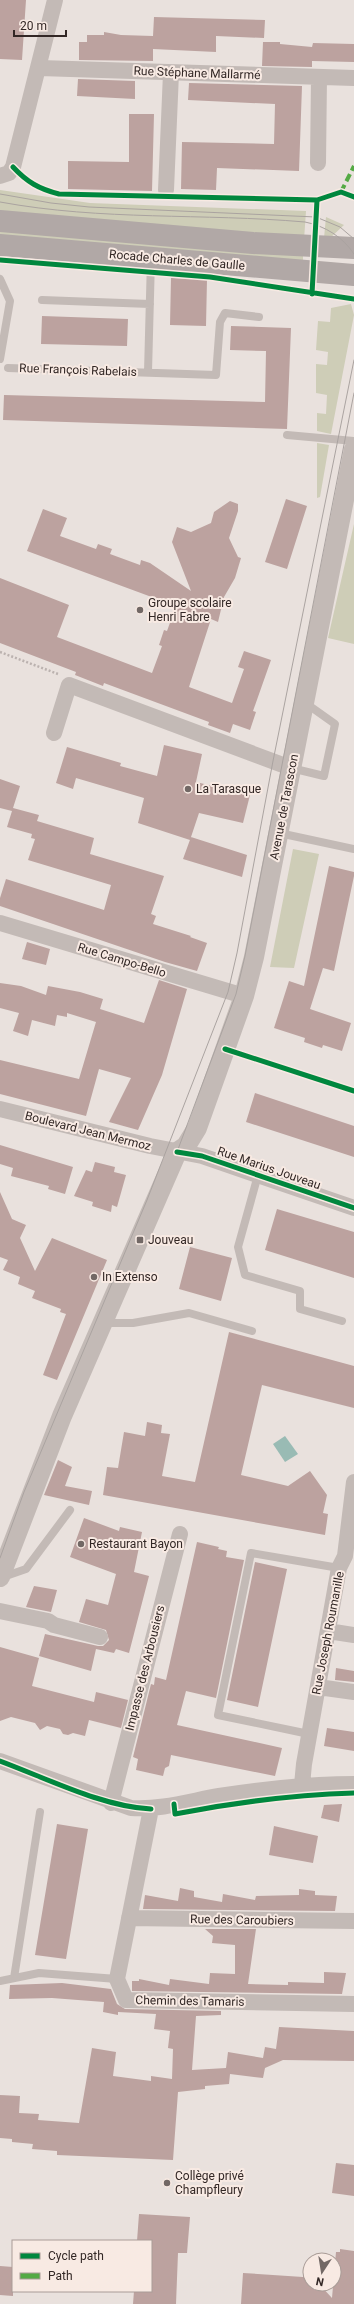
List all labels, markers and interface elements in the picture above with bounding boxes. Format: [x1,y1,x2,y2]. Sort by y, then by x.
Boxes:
scale bar [14,12,66,38]
text: 20 m [20,19,47,33]
street label: Rue Stéphane Mallarmé [133,64,261,82]
street label: Rocade Charles de Gaulle [109,247,245,273]
street label: Rue François Rabelais [19,361,137,379]
place label: Groupe scolaire Henri Fabre [148,596,232,624]
marker: Groupe scolaire Henri Fabre [135,605,145,615]
street label: Avenue de Tarascon [267,753,301,861]
place label: La Tarasque [196,782,261,796]
marker: La Tarasque [183,784,193,794]
street label: Rue Campo-Bello [76,940,168,980]
street label: Boulevard Jean Mermoz [24,1109,152,1153]
street label: Rue Marius Jouveau [215,1144,323,1192]
place label: Jouveau [148,1233,193,1247]
marker: Jouveau [135,1235,145,1245]
place label: In Extenso [102,1270,158,1284]
marker: In Extenso [89,1272,99,1282]
place label: Restaurant Bayon [89,1537,183,1551]
marker: Restaurant Bayon [76,1539,86,1549]
street label: Rue Joseph Roumanille [309,1570,347,1696]
street label: Impasse des Arbousiers [123,1604,167,1732]
street label: Rue des Caroubiers [190,1912,294,1928]
street label: Chemin des Tamaris [135,1993,245,2009]
place label: Collège privé Champfleury [175,2169,244,2197]
marker: Collège privé Champfleury [162,2178,172,2188]
legend [12,2240,152,2292]
text: Cycle path [48,2249,104,2263]
north arrow [302,2252,342,2292]
text: Path [48,2269,73,2283]
text: N [315,2274,325,2288]

